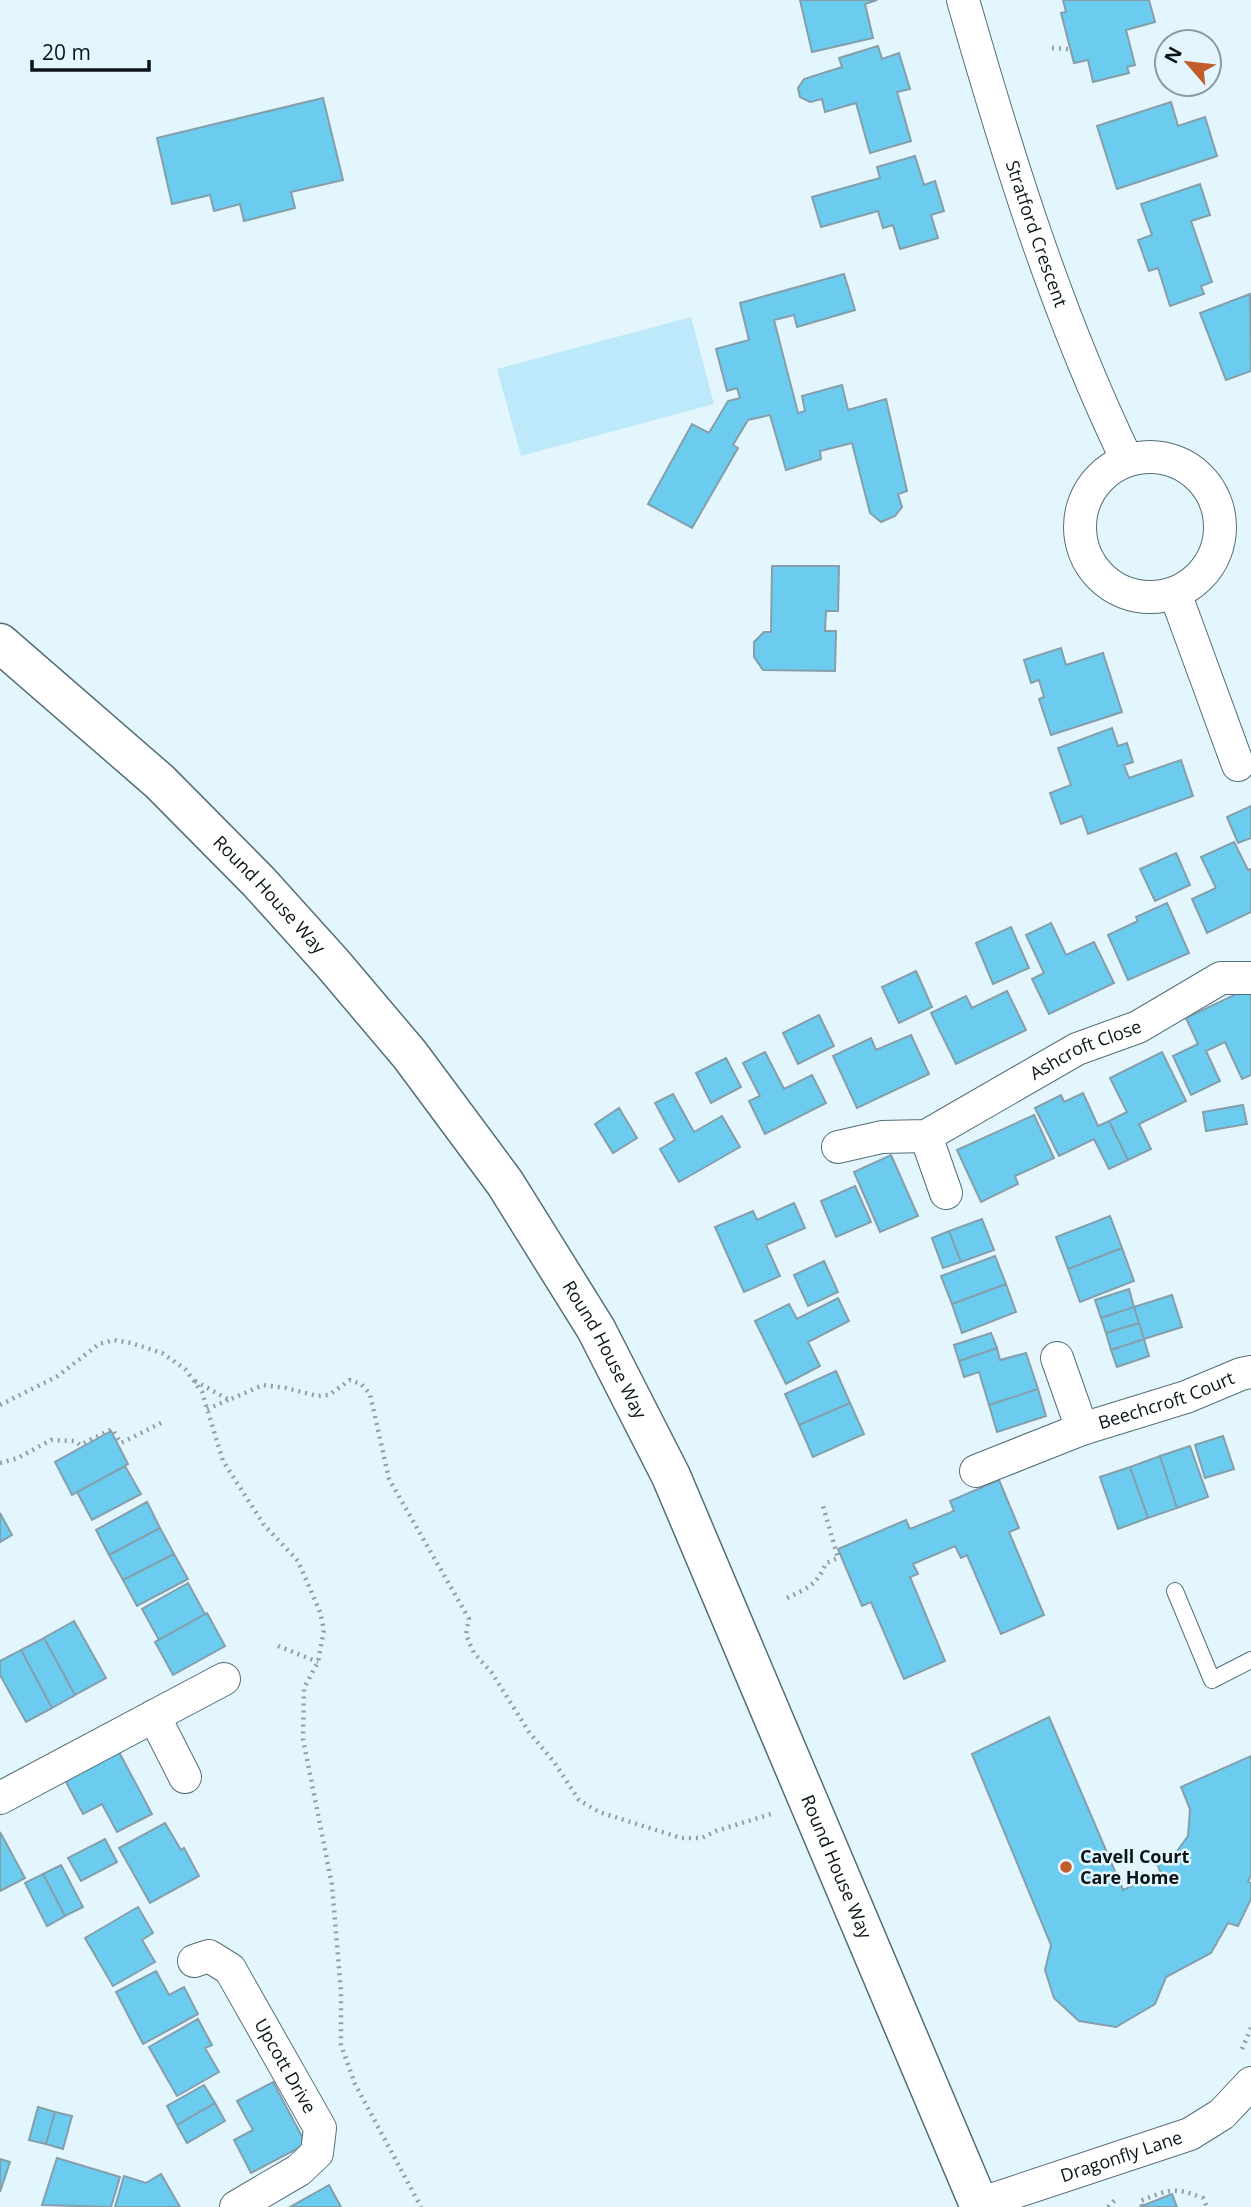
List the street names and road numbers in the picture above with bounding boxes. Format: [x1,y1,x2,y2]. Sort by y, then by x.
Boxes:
street label: Stratford Crescent [1001,157,1074,310]
street label: Round House Way [209,830,332,959]
street label: Ashcroft Close [1025,1014,1145,1085]
street label: Round House Way [558,1276,653,1423]
street label: Beechcroft Court [1095,1365,1238,1434]
street label: Round House Way [796,1791,878,1943]
street label: Upcott Drive [249,2014,322,2117]
street label: Dragonfly Lane [1057,2124,1185,2187]

